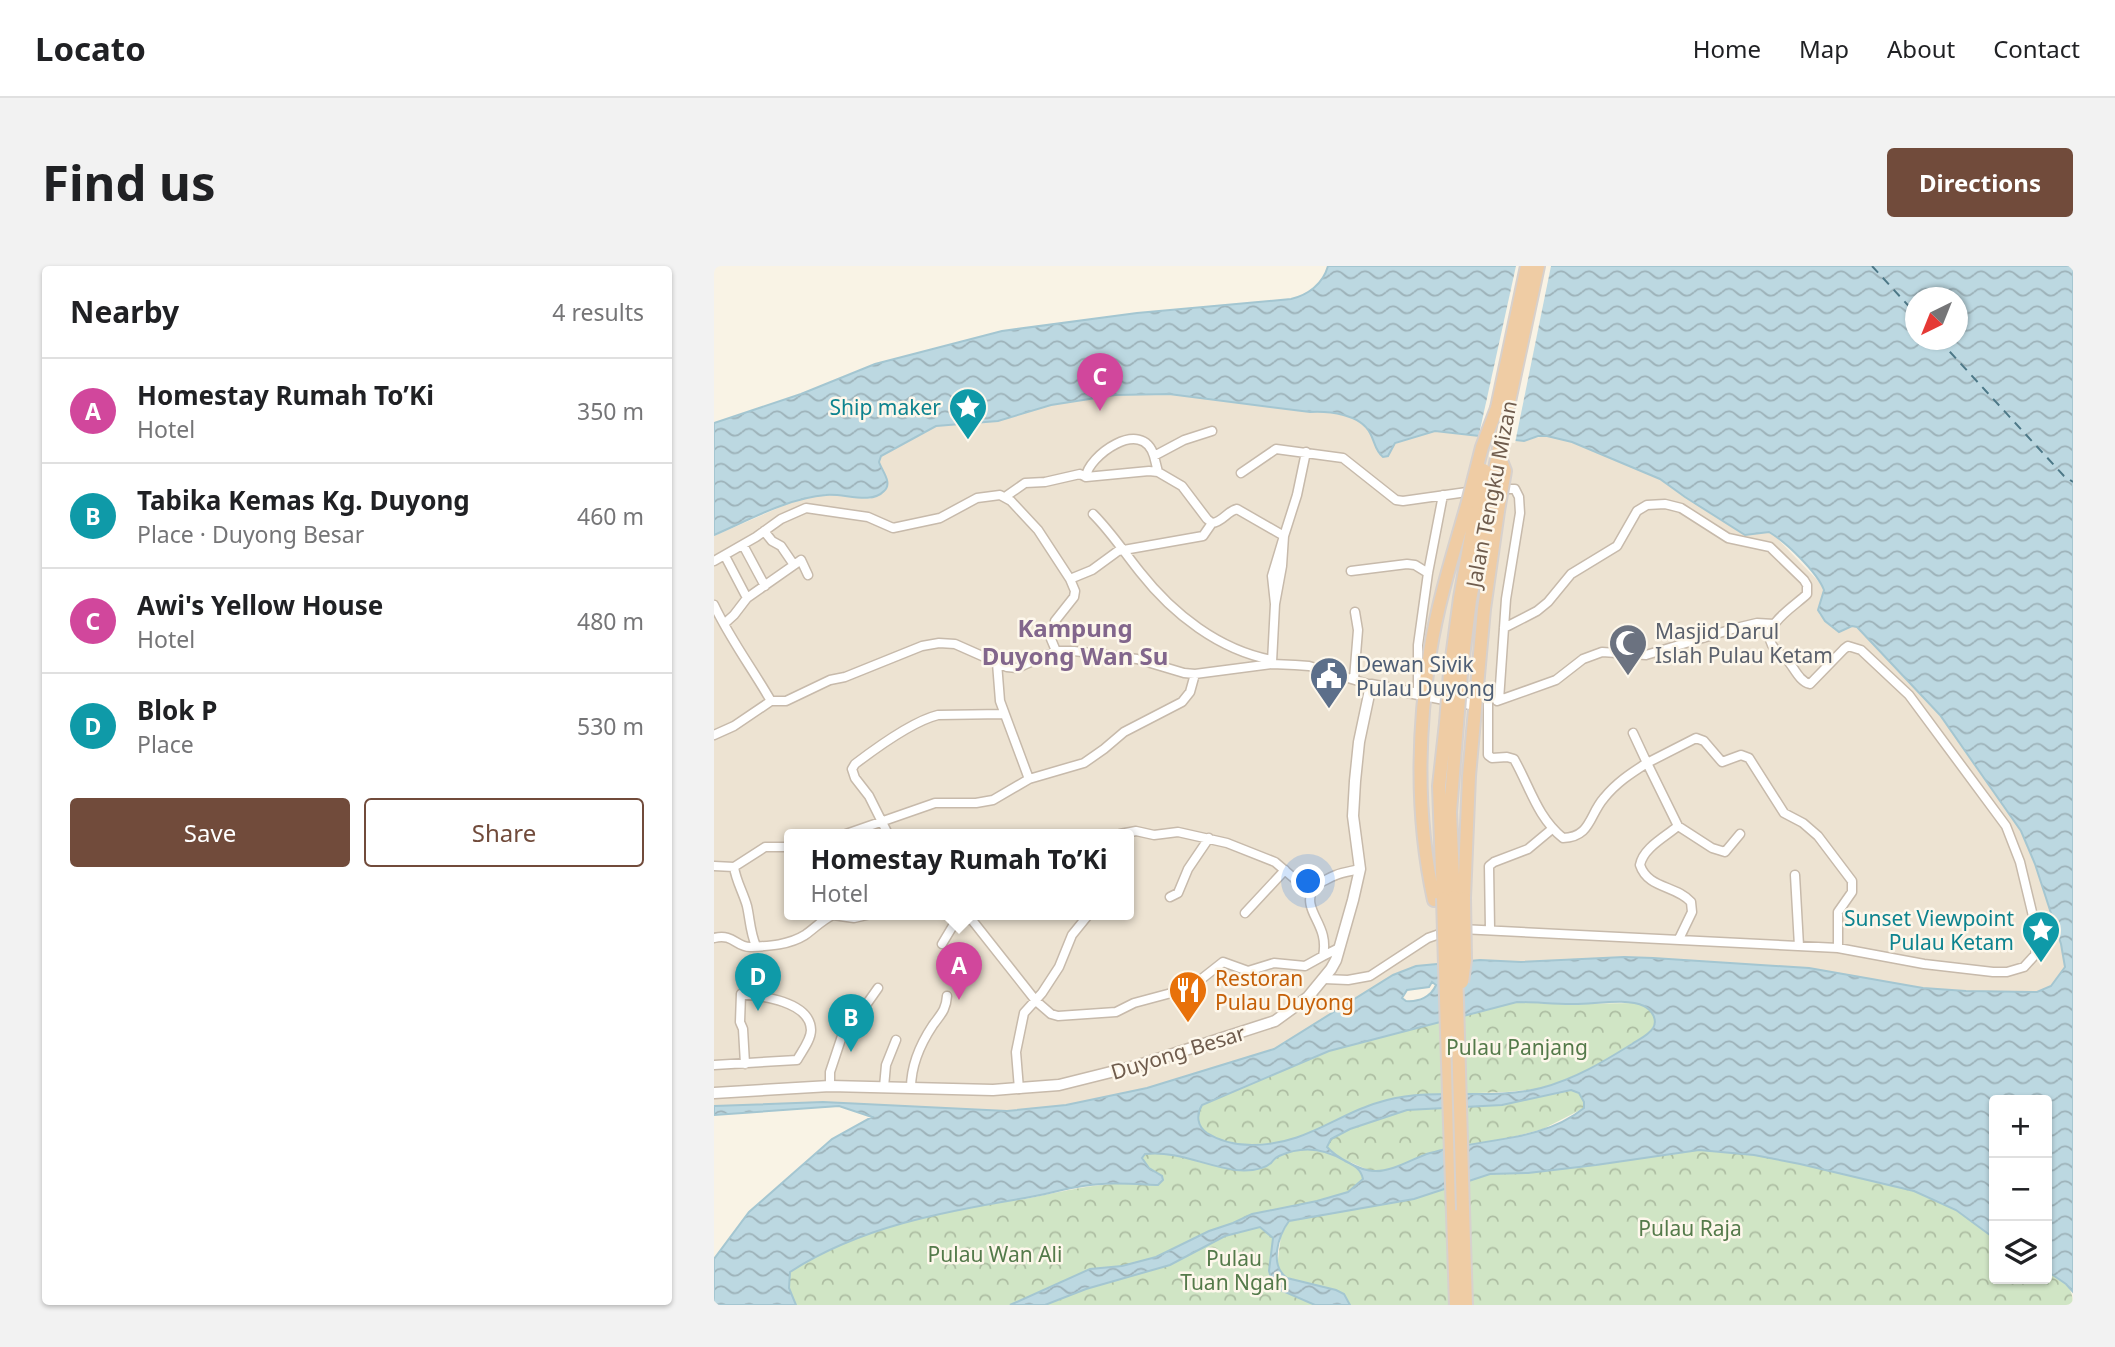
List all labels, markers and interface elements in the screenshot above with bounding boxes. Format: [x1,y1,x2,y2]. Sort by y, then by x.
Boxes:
text: Locato [35,26,146,71]
text: Home [1693,32,1761,65]
text: Map [1799,32,1849,65]
text: About [1887,32,1955,65]
text: Contact [1993,32,2080,65]
button: Directions [1887,148,2073,217]
text: Find us [42,149,216,215]
north arrow [1905,287,1968,350]
text: Nearby [70,291,179,332]
text: 4 results [552,296,644,328]
pin: C [1077,353,1123,411]
text: Homestay Rumah To’Ki [137,377,434,413]
place icon: Ship maker [947,386,989,441]
place label: Ship maker [830,393,941,421]
text: A [85,395,101,427]
text: 350 m [577,395,644,427]
street label: Jalan Tengku Mizan [1459,398,1523,592]
text: Hotel [137,413,195,445]
text: Tabika Kemas Kg. Duyong [137,482,470,518]
text: B [85,500,101,532]
text: 460 m [577,500,644,532]
text: Place · Duyong Besar [137,518,364,550]
text: Awi's Yellow House [137,587,383,623]
text: C [86,605,100,637]
text: 480 m [577,605,644,637]
district label: Kampung Duyong Wan Su [982,611,1168,672]
place label: Masjid Darul Islah Pulau Ketam [1655,617,1833,669]
mosque icon: Masjid Darul Islah Pulau Ketam [1607,622,1649,677]
text: Hotel [137,623,195,655]
place label: Dewan Sivik Pulau Duyong [1356,650,1495,702]
public building icon: Dewan Sivik Pulau Duyong [1308,655,1350,710]
text: Blok P [137,692,217,728]
text: D [85,710,101,742]
text: 530 m [577,710,644,742]
text: Place [137,728,194,760]
button: Save [70,798,350,867]
button: Share [364,798,644,867]
popup [784,829,1134,920]
text: Homestay Rumah To’Ki [811,841,1107,877]
your location [1291,864,1325,898]
text: Hotel [811,877,869,909]
place label: Sunset Viewpoint Pulau Ketam [1844,904,2014,956]
place icon: Sunset Viewpoint Pulau Ketam [2020,909,2062,964]
pin: A [936,942,982,1000]
pin: D [735,953,781,1011]
place label: Restoran Pulau Duyong [1215,964,1354,1016]
restaurant icon: Restoran Pulau Duyong [1167,969,1209,1024]
pin: B [828,994,874,1052]
street label: Duyong Besar [1107,1018,1249,1086]
park label: Pulau Panjang [1446,1033,1588,1061]
map controls [1989,1095,2052,1284]
button: + [1989,1095,2052,1158]
button: − [1989,1158,2052,1221]
park label: Pulau Raja [1638,1214,1742,1242]
button: layers [1989,1221,2052,1284]
park label: Pulau Wan Ali [928,1240,1062,1268]
park label: Pulau Tuan Ngah [1180,1244,1288,1296]

